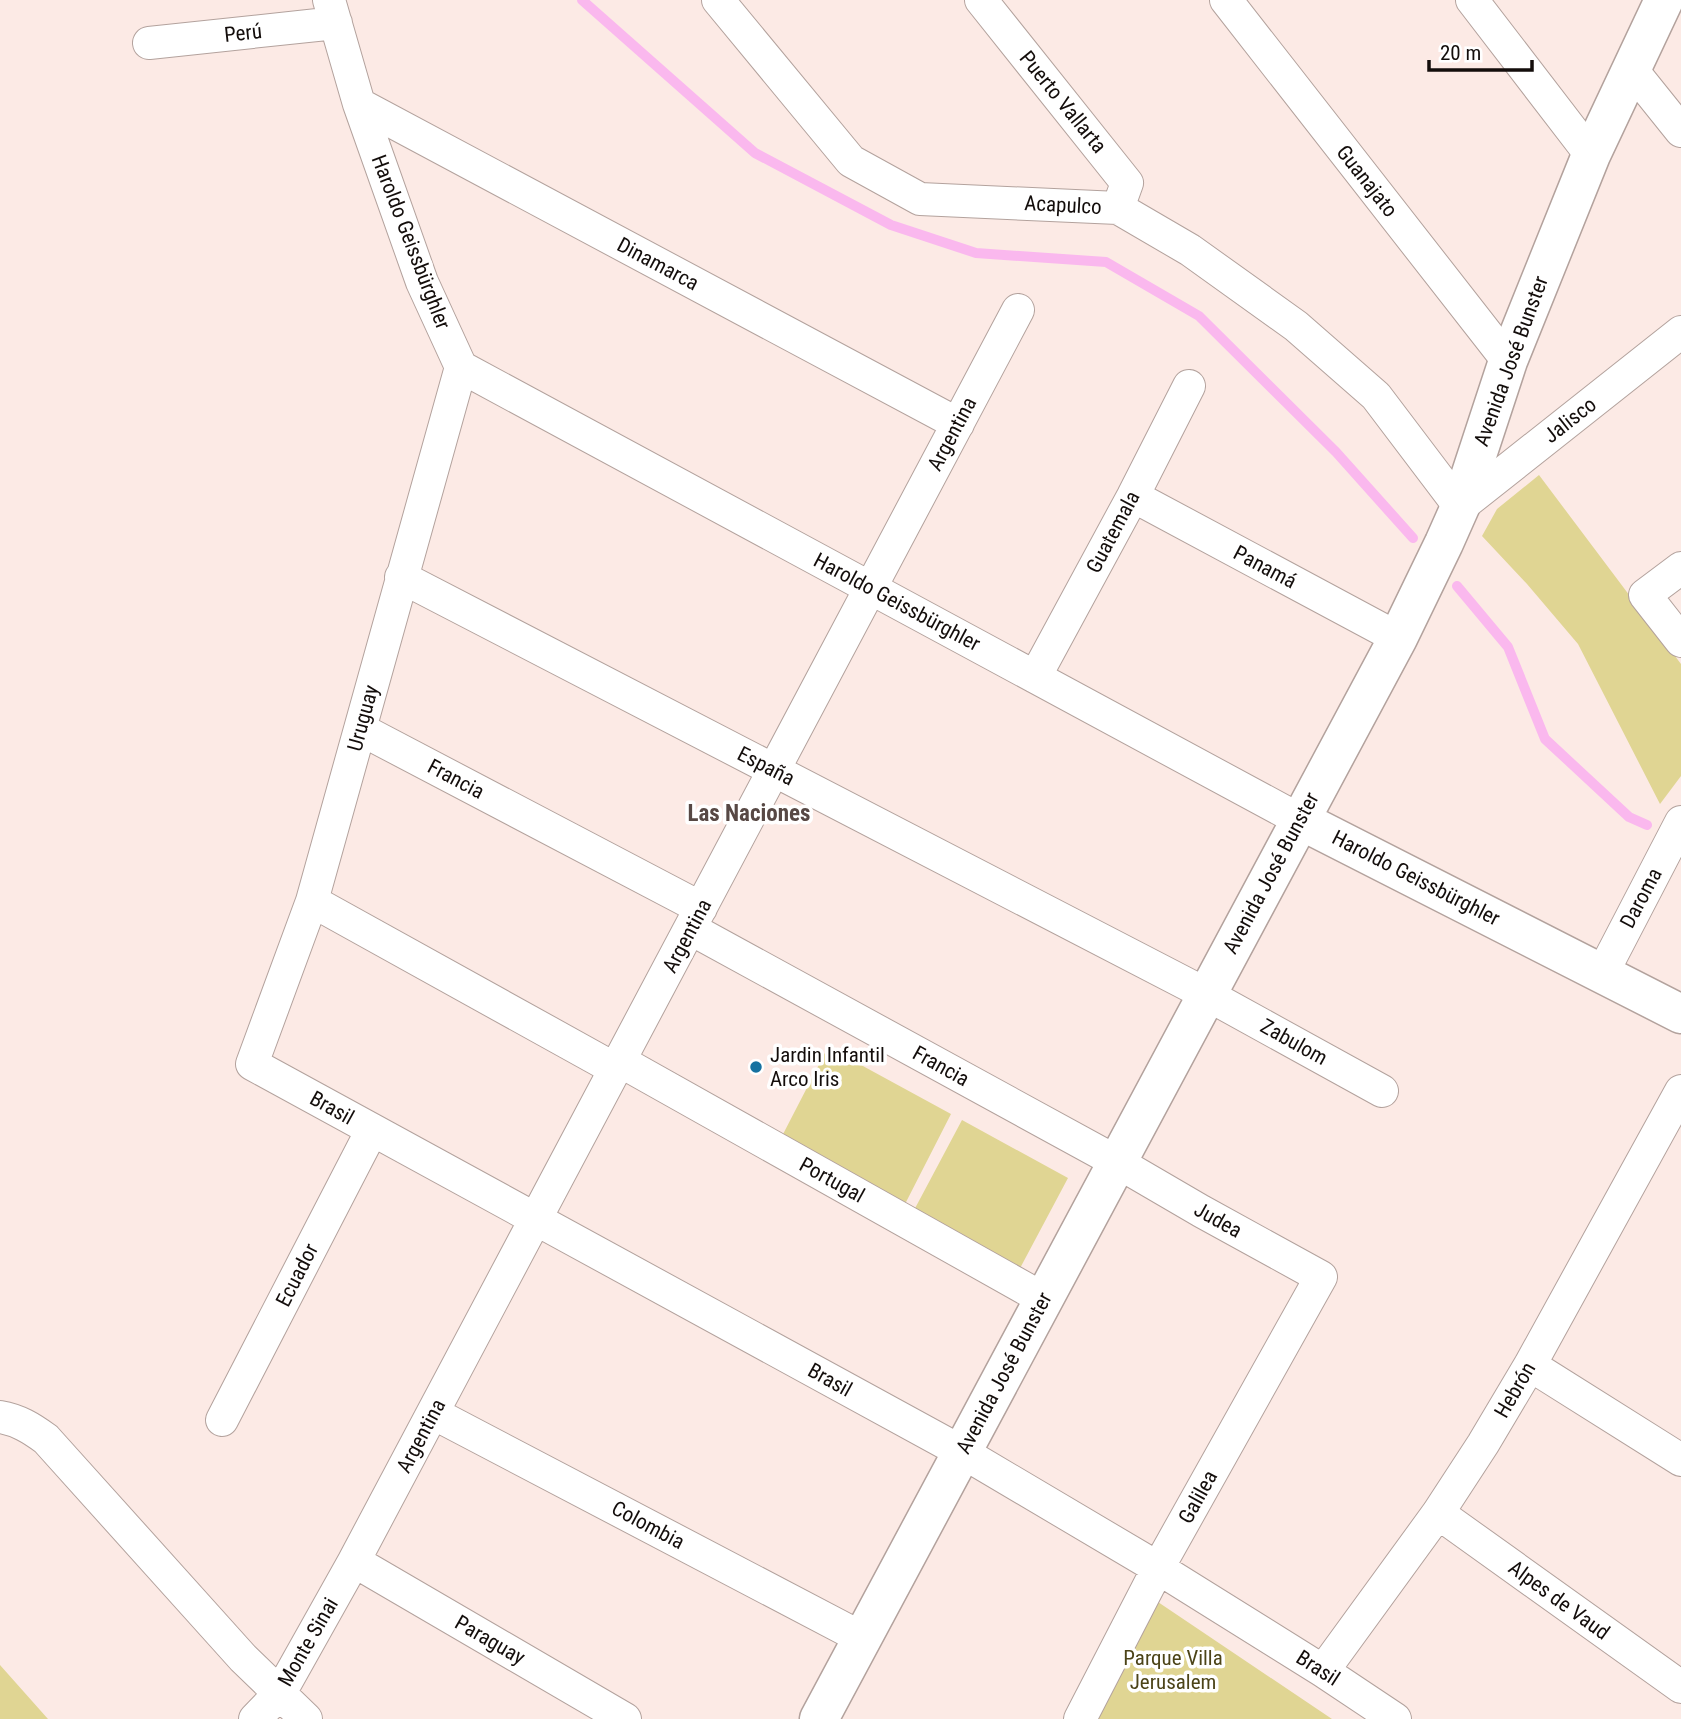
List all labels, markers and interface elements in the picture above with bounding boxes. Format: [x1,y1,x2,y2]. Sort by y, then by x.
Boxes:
street label: Perú [223,19,263,47]
scale bar [1429,28,1532,72]
text: 20 m [1440,41,1481,65]
street label: Puerto Vallarta [1015,46,1111,158]
street label: Guanajato [1332,140,1402,222]
street label: Haroldo Geissbürghler [367,151,455,333]
street label: Acapulco [1024,191,1102,219]
street label: Dinamarca [613,233,703,295]
street label: Avenida José Bunster [1469,273,1553,449]
street label: Jalisco [1539,392,1601,448]
street label: Argentina [923,393,981,475]
street label: Guatemala [1081,487,1145,577]
street label: Panamá [1229,541,1301,593]
street label: Haroldo Geissbürghler [810,548,984,656]
street label: Uruguay [343,682,383,754]
street label: España [734,742,798,790]
street label: Francia [424,754,488,804]
street label: Avenida José Bunster [1218,788,1324,958]
district label: Las Naciones [687,800,811,827]
street label: Haroldo Geissbürghler [1328,825,1504,931]
street label: Daroma [1615,864,1667,932]
street label: Argentina [658,895,716,977]
street label: Zabulom [1256,1014,1332,1070]
street label: Francia [909,1041,973,1091]
place label: Jardin Infantil Arco Iris [770,1043,885,1091]
marker: Jardin Infantil Arco Iris [748,1059,764,1075]
street label: Brasil [306,1086,358,1130]
street label: Portugal [795,1152,869,1208]
street label: Judea [1190,1197,1246,1243]
street label: Ecuador [271,1239,323,1311]
street label: Avenida José Bunster [951,1288,1057,1458]
street label: Brasil [804,1358,856,1402]
street label: Hebrón [1490,1358,1540,1422]
street label: Argentina [392,1395,450,1477]
street label: Galilea [1174,1466,1222,1528]
street label: Colombia [608,1496,688,1554]
street label: Alpes de Vaud [1504,1555,1614,1645]
street label: Monte Sinai [273,1593,343,1691]
street label: Paraguay [451,1610,529,1670]
street label: Brasil [1292,1645,1344,1691]
park label: Parque Villa Jerusalem [1123,1646,1223,1694]

